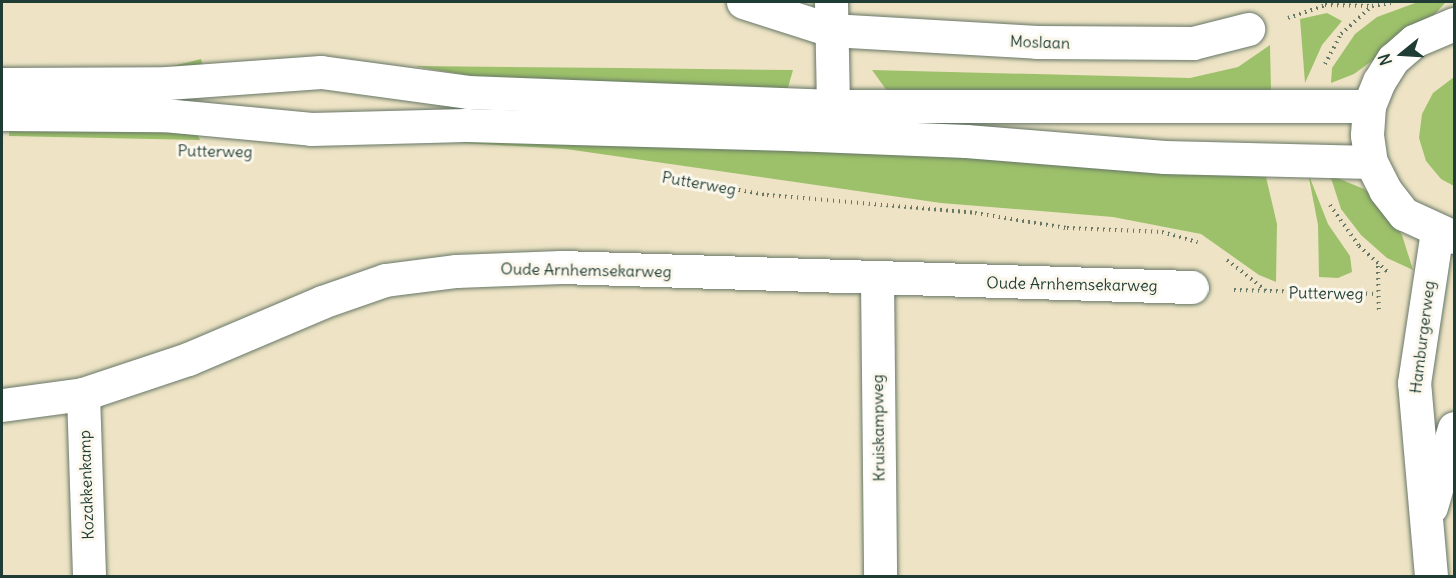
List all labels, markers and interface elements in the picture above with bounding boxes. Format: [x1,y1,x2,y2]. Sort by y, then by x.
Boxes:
north arrow [1372,24,1432,84]
street label: Moslaan [1010,31,1070,53]
text: N [1374,51,1396,68]
street label: Putterweg [177,141,253,161]
street label: Putterweg [660,167,738,199]
street label: Oude Arnhemsekarweg [500,259,672,281]
street label: Oude Arnhemsekarweg [986,273,1158,295]
street label: Hamburgerweg [1406,280,1438,394]
street label: Putterweg [1288,283,1364,303]
street label: Kruiskampweg [867,374,889,482]
street label: Kozakkenkamp [74,430,98,540]

